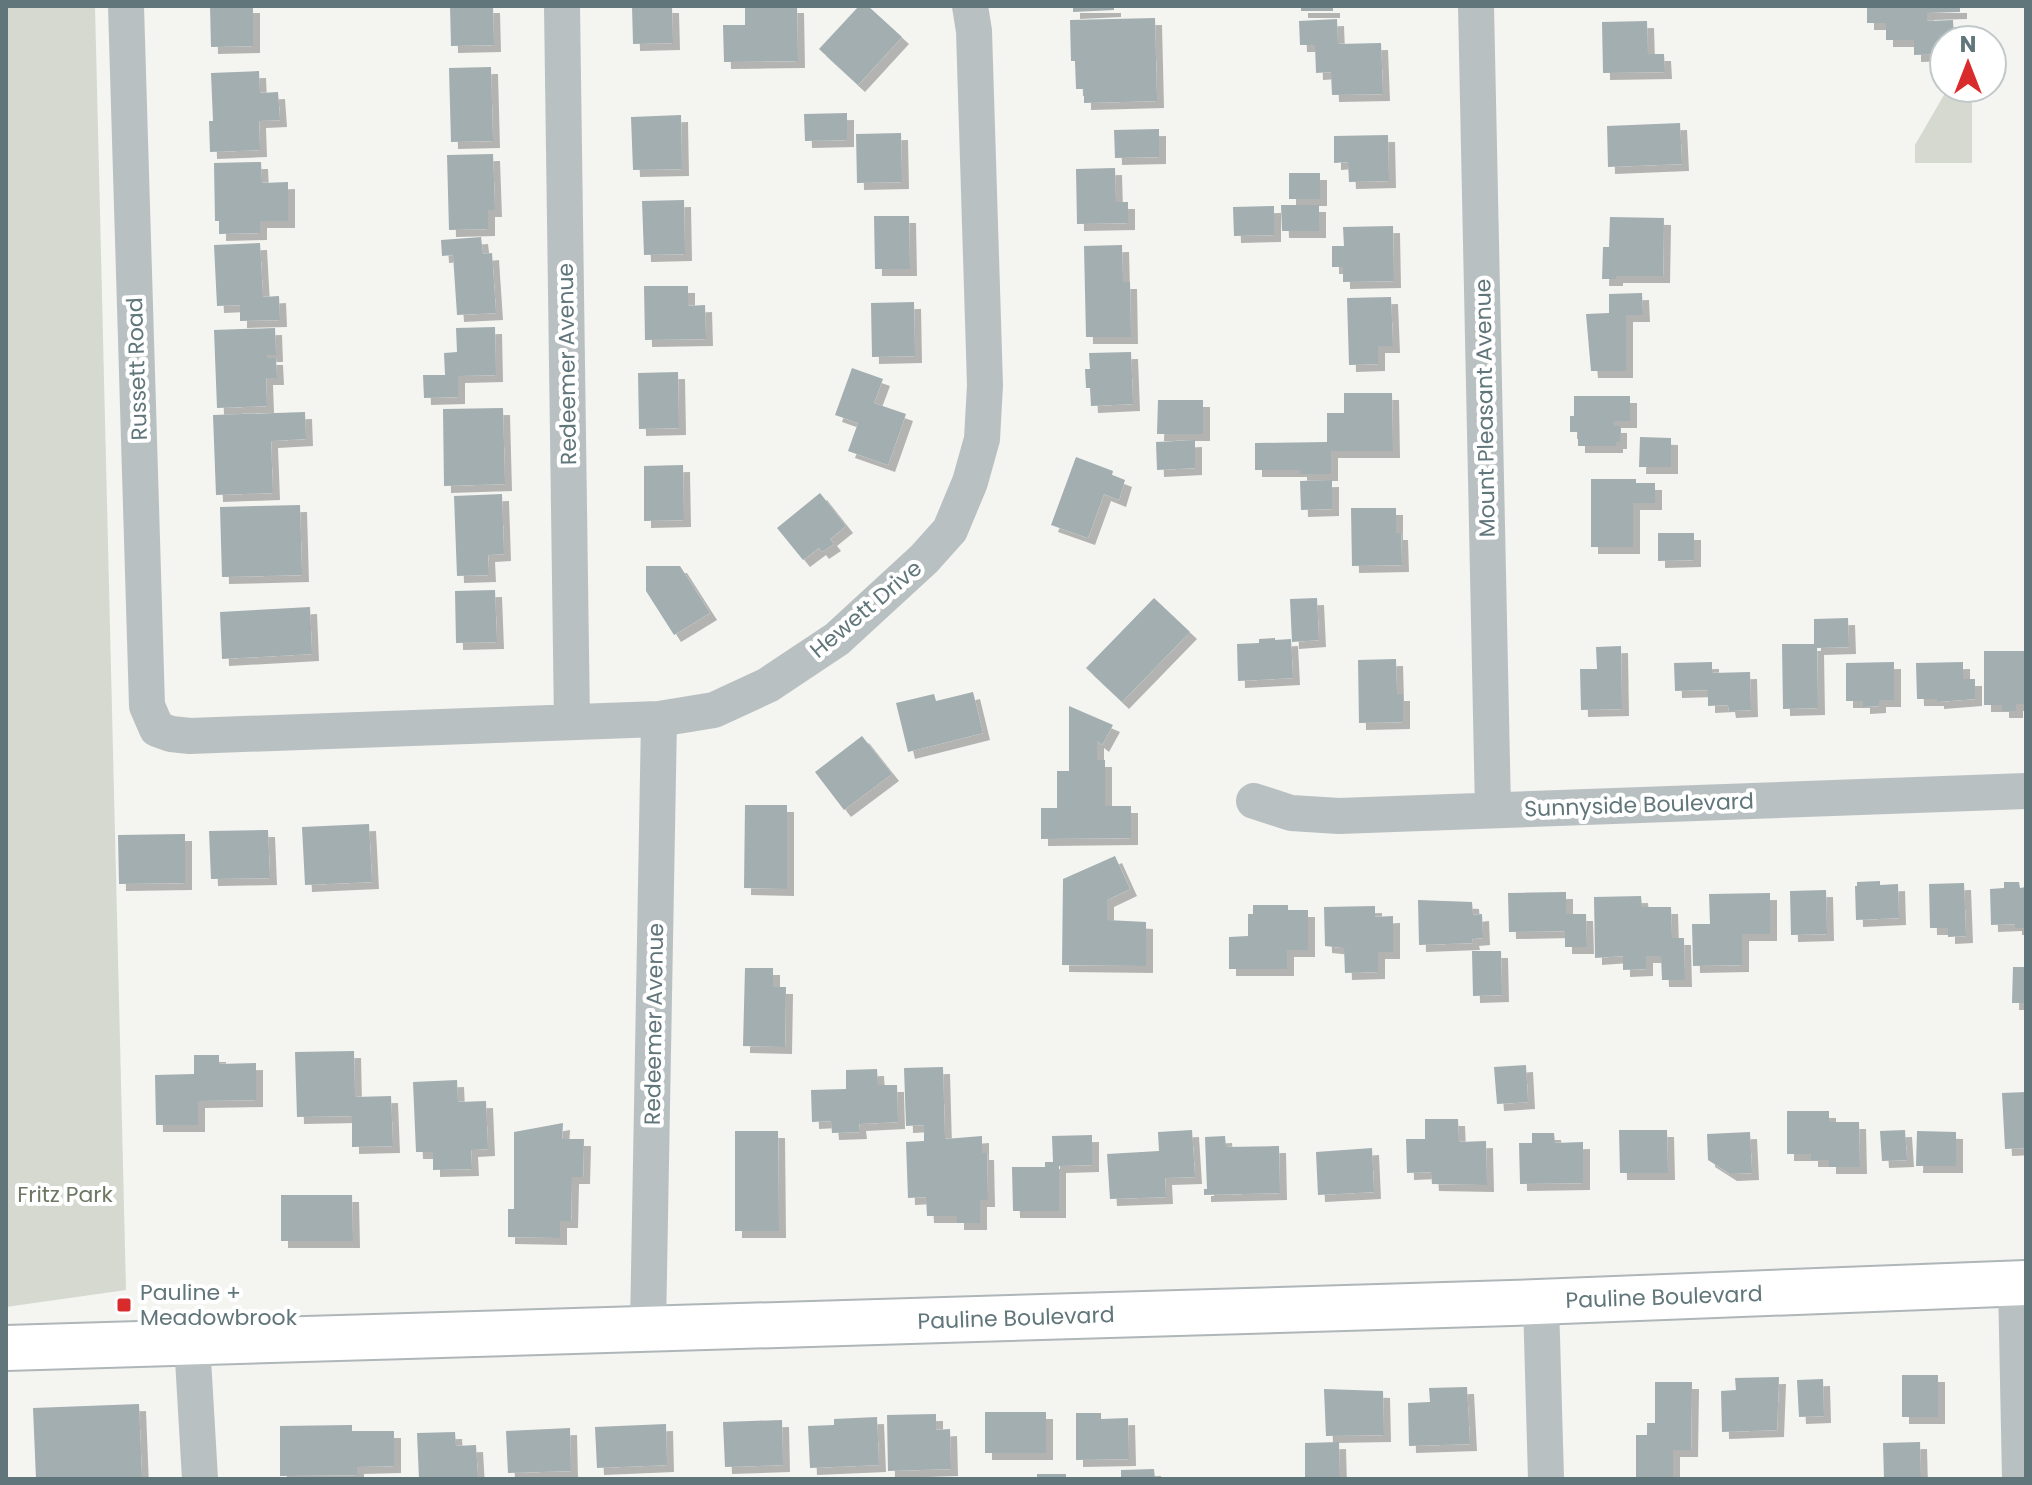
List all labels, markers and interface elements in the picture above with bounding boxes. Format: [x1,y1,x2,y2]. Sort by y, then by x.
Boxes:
north arrow [1928,24,2008,104]
text: N [1960,29,1976,60]
street label: Redeemer Avenue [550,263,584,465]
street label: Mount Pleasant Avenue [1467,278,1503,538]
street label: Russett Road [119,297,155,441]
street label: Hewett Drive [803,553,929,665]
street label: Sunnyside Boulevard [1524,785,1754,825]
street label: Redeemer Avenue [637,923,671,1125]
park label: Fritz Park [17,1179,114,1210]
place label: Pauline + Meadowbrook [140,1277,298,1333]
street label: Pauline Boulevard [1565,1278,1763,1316]
marker: Pauline + Meadowbrook [115,1296,133,1314]
street label: Pauline Boulevard [917,1299,1115,1337]

